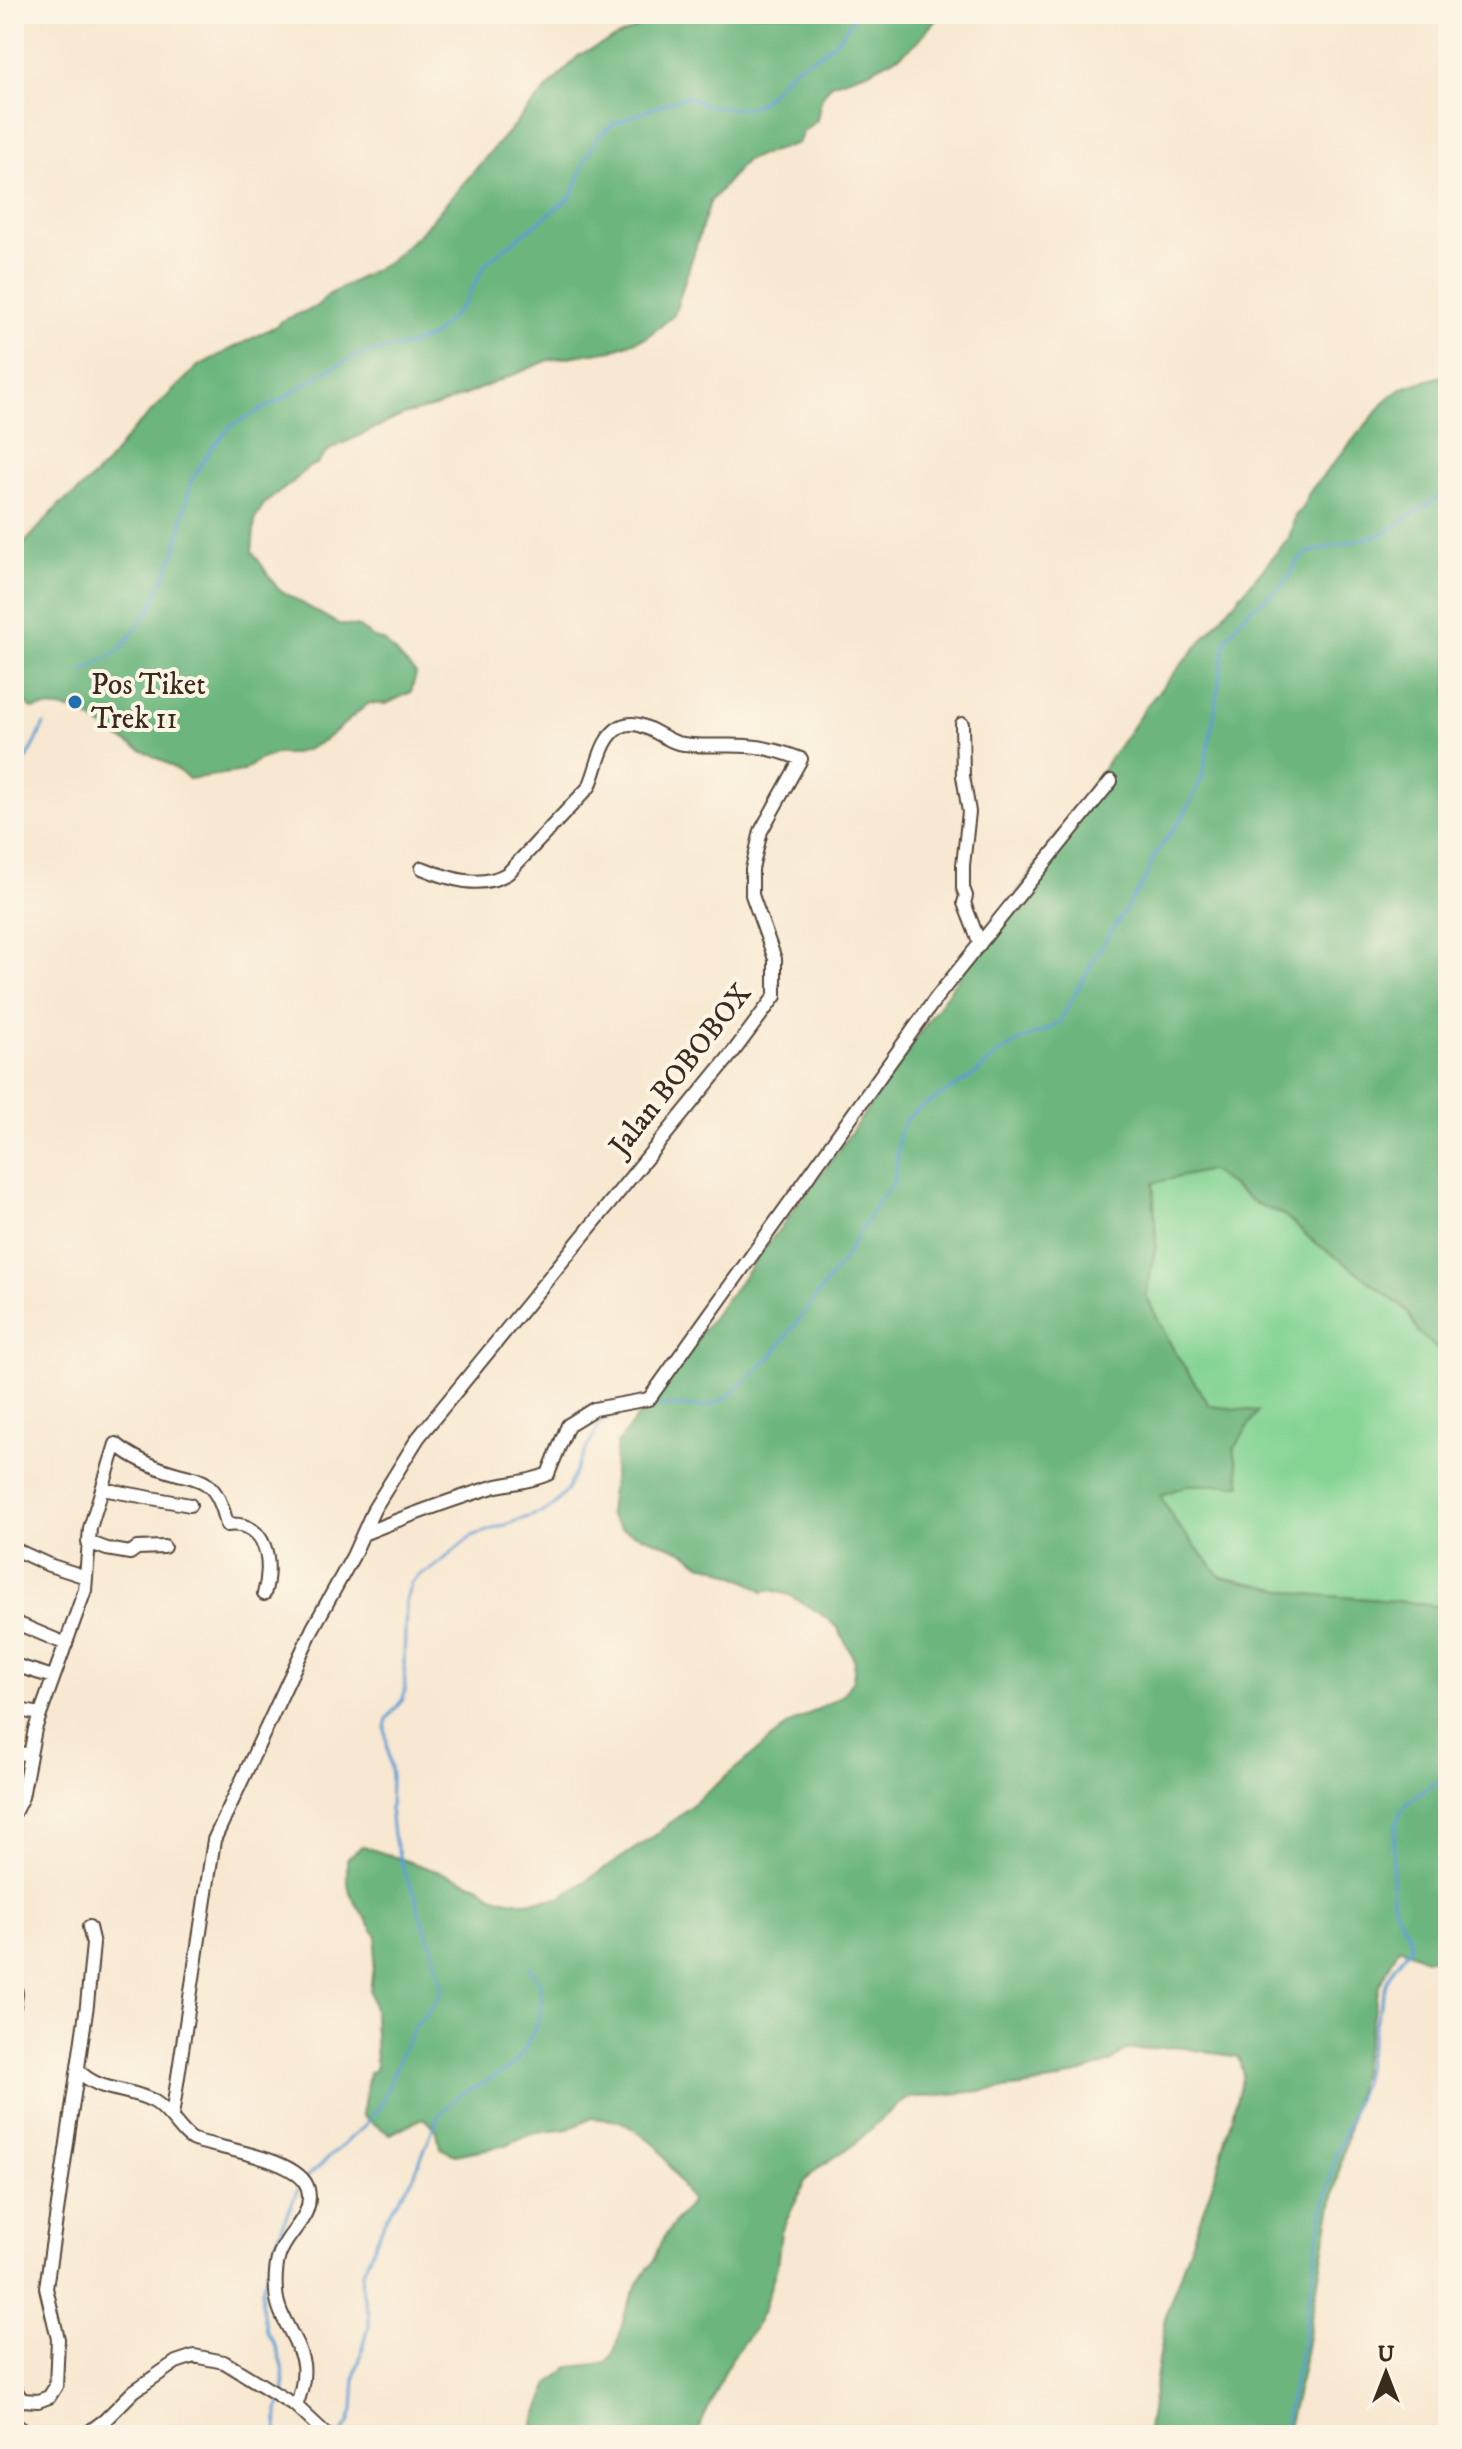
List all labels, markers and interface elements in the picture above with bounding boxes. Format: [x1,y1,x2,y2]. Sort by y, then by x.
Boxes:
place label: Pos Tiket Trek 11 [91,667,206,738]
marker: Pos Tiket Trek 11 [66,693,84,711]
street label: Jalan BOBOBOX [600,976,760,1166]
north arrow [1346,2333,1426,2413]
text: U [1377,2341,1395,2368]

